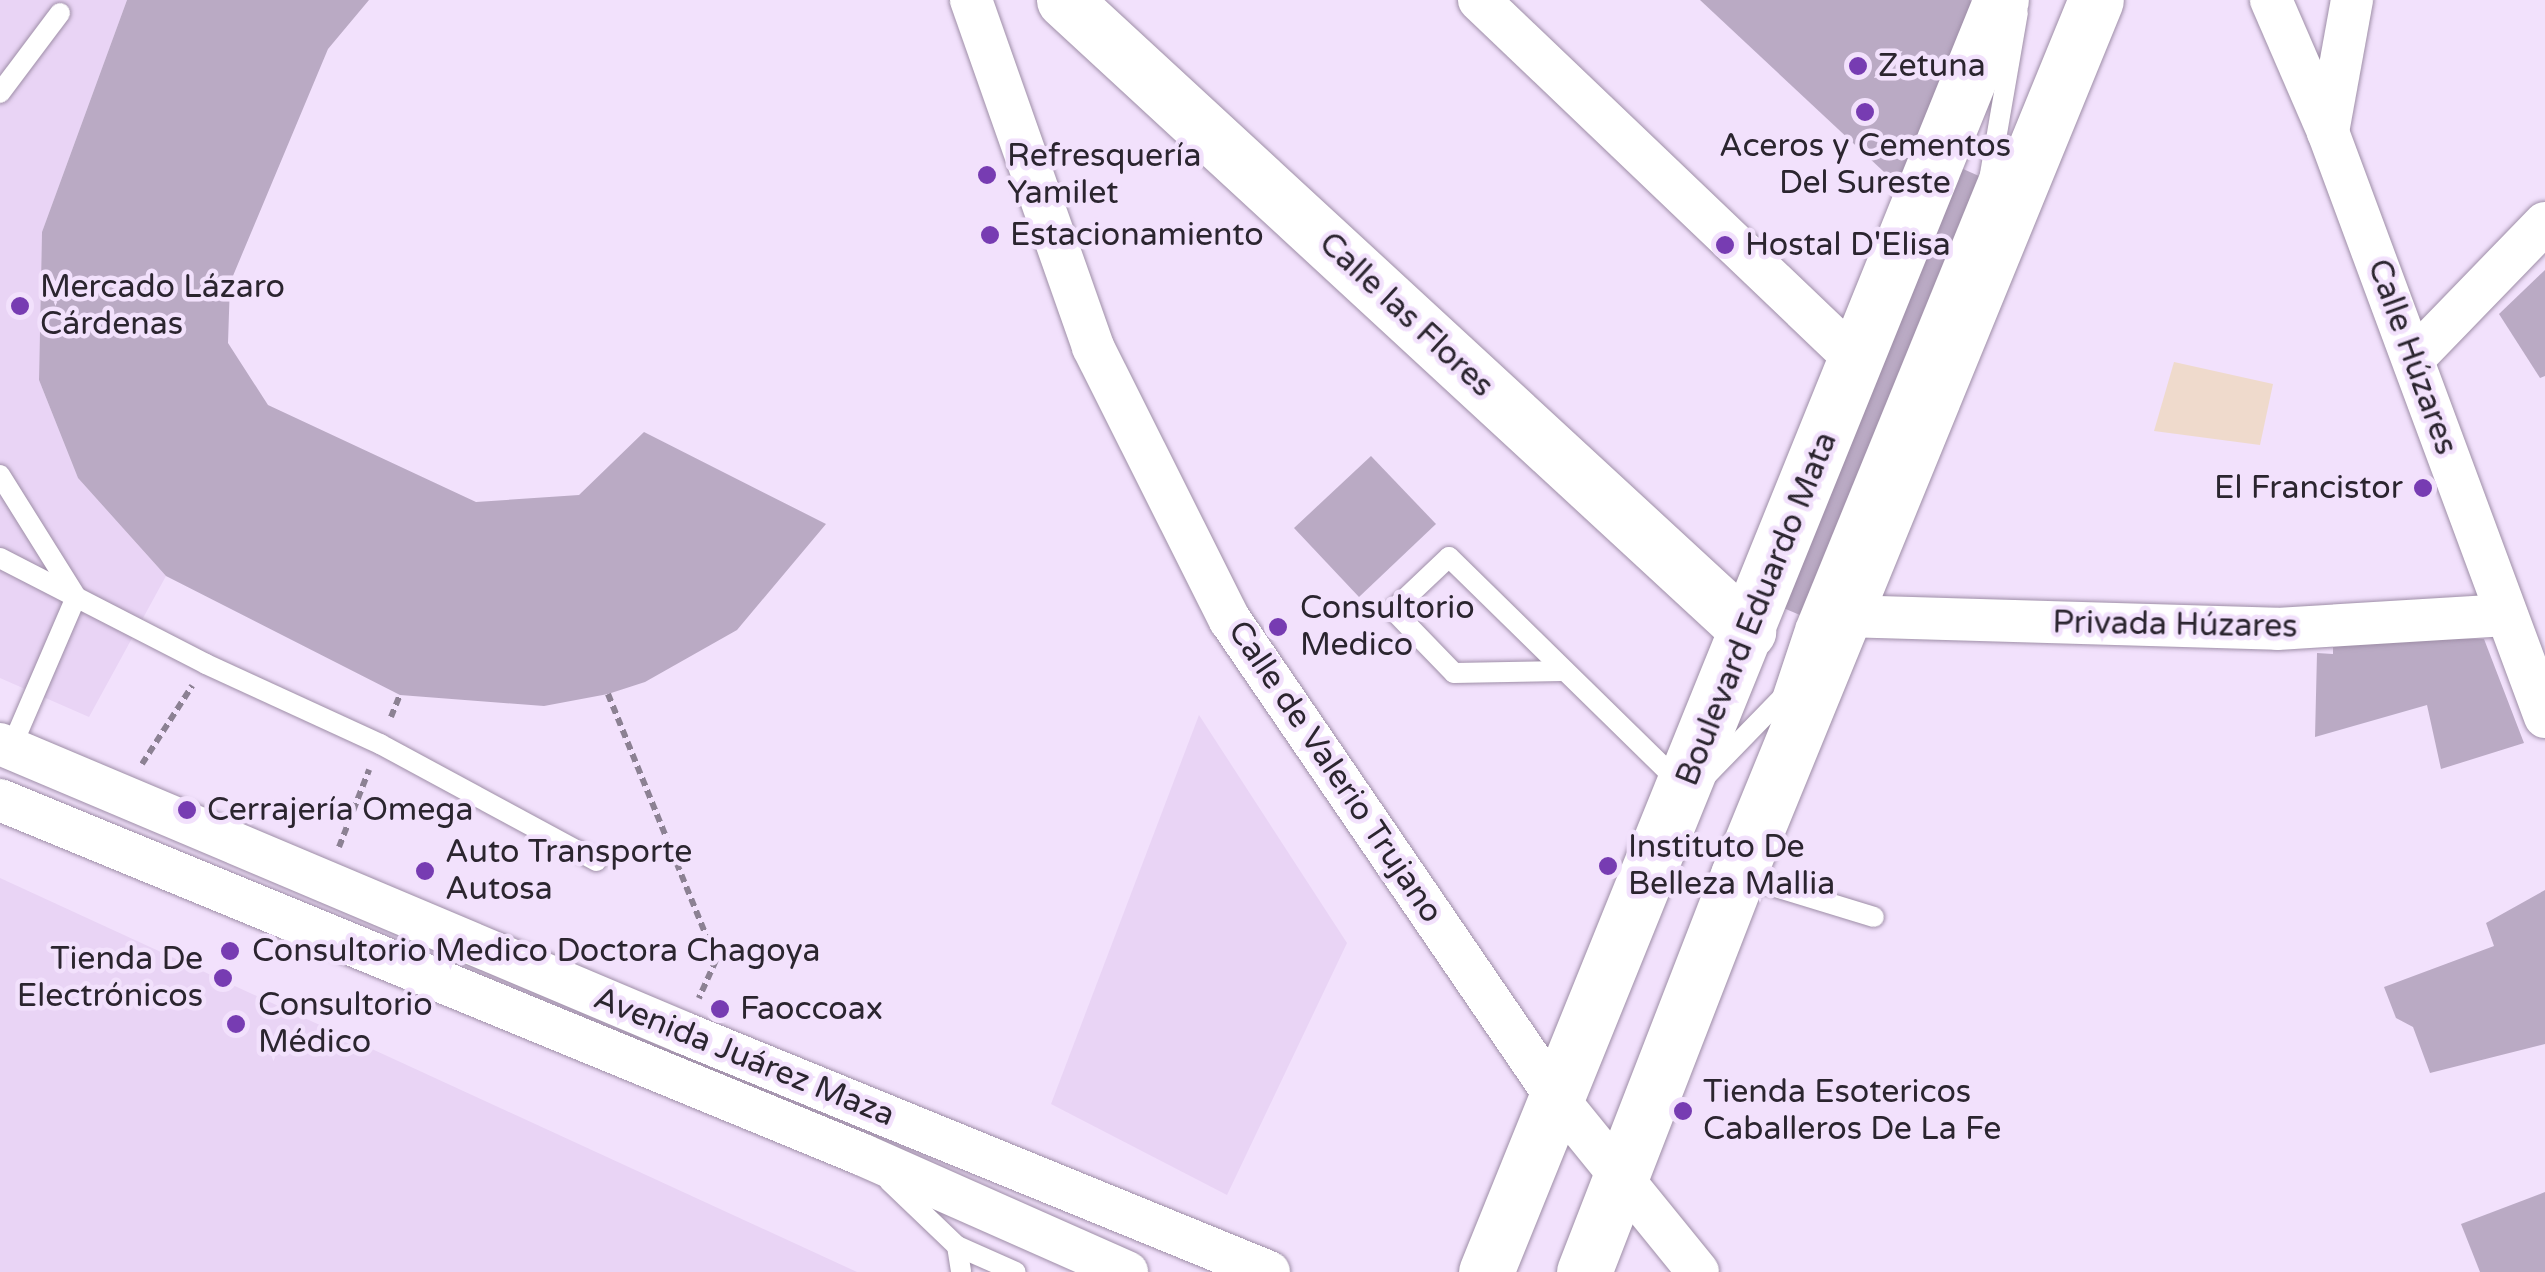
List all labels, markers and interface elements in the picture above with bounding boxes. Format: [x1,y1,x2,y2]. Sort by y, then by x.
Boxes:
place label: Zetuna [1878,47,1986,85]
marker: Zetuna [1847,55,1869,77]
marker: Aceros y Cementos Del Sureste [1854,101,1876,123]
place label: Aceros y Cementos Del Sureste [1719,128,2011,203]
place label: Refresquería Yamilet [1007,138,1201,213]
marker: Refresquería Yamilet [976,164,998,186]
place label: Estacionamiento [1010,216,1264,254]
marker: Estacionamiento [979,224,1001,246]
street label: Calle las Flores [1311,225,1501,405]
place label: Hostal D'Elisa [1745,226,1951,264]
marker: Hostal D'Elisa [1714,234,1736,256]
street label: Calle Húzares [2359,254,2465,460]
place label: Mercado Lázaro Cárdenas [40,269,285,344]
marker: Mercado Lázaro Cárdenas [9,295,31,317]
street label: Boulevard Eduardo Mata [1668,427,1846,791]
place label: El Francistor [2214,469,2403,507]
marker: El Francistor [2412,477,2434,499]
place label: Consultorio Medico [1300,590,1475,665]
street label: Privada Húzares [2052,604,2298,646]
street label: Calle de Valerio Trujano [1220,614,1450,930]
marker: Consultorio Medico [1265,614,1291,640]
place label: Cerrajería Omega [207,791,473,829]
marker: Cerrajería Omega [176,799,198,821]
place label: Instituto De Belleza Mallia [1628,829,1835,904]
place label: Auto Transporte Autosa [445,834,692,909]
marker: Instituto De Belleza Mallia [1597,855,1619,877]
marker: Auto Transporte Autosa [414,860,436,882]
place label: Consultorio Medico Doctora Chagoya [252,932,820,970]
marker: Consultorio Medico Doctora Chagoya [217,938,243,964]
place label: Tienda De Electrónicos [17,941,203,1016]
marker: Tienda De Electrónicos [212,967,234,989]
street label: Avenida Juárez Maza [588,979,900,1135]
place label: Consultorio Médico [258,987,433,1062]
place label: Faoccoax [740,990,883,1028]
marker: Faoccoax [709,998,731,1020]
marker: Consultorio Médico [223,1011,249,1037]
place label: Tienda Esotericos Caballeros De La Fe [1703,1074,2001,1149]
marker: Tienda Esotericos Caballeros De La Fe [1672,1100,1694,1122]

